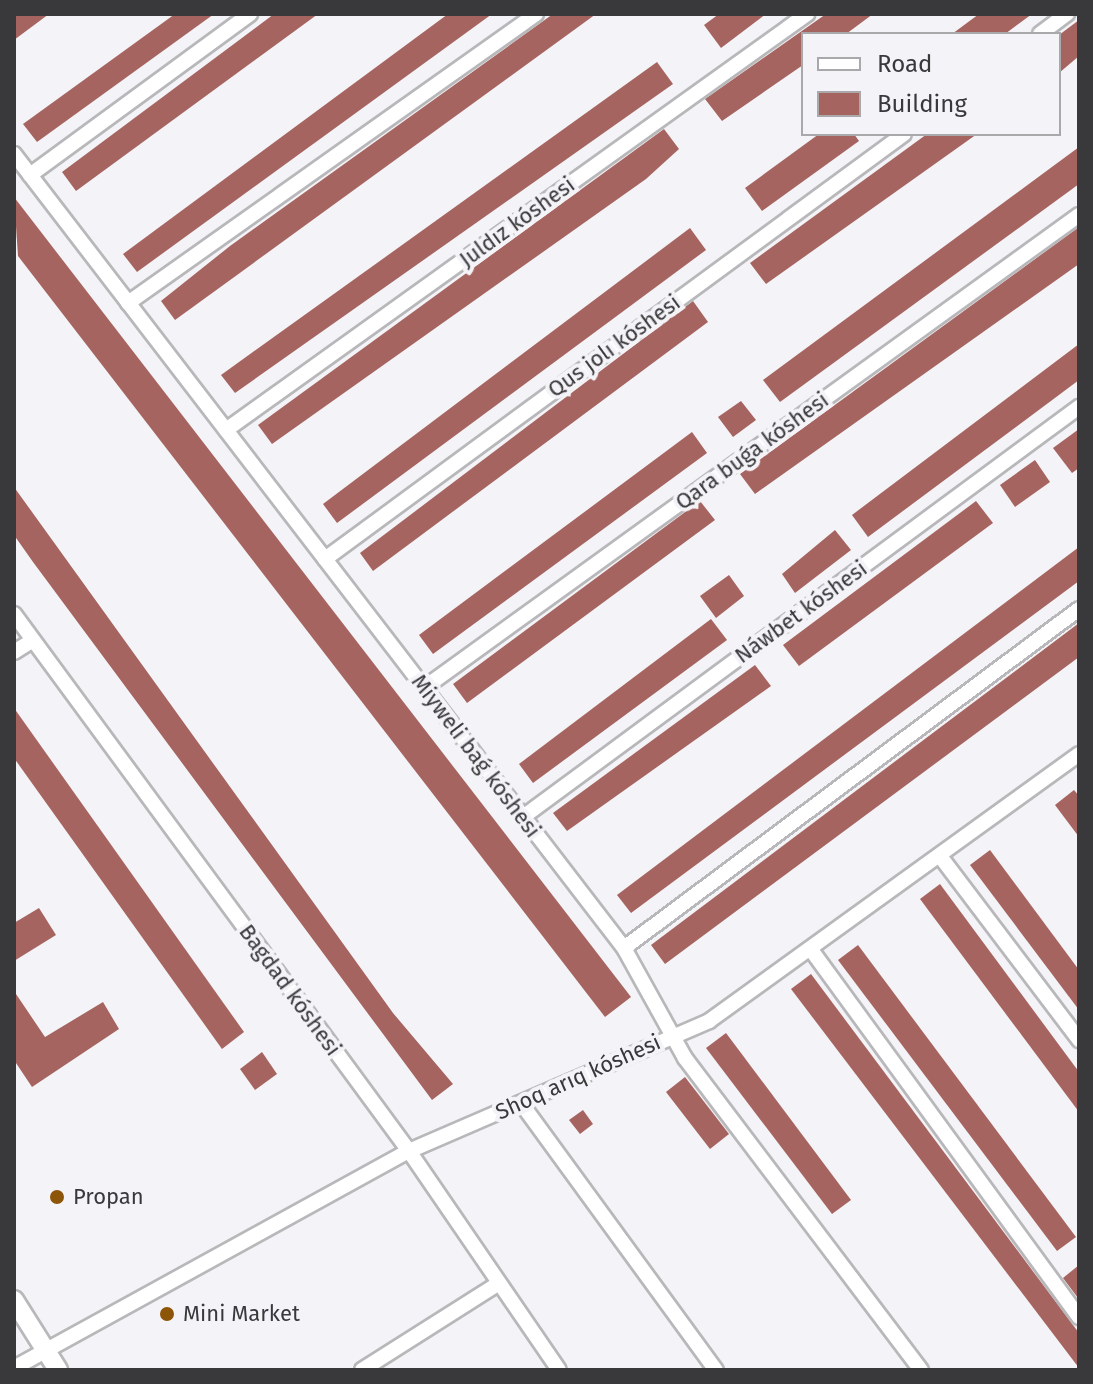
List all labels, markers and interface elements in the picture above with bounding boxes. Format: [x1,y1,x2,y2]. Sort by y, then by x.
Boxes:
legend [801,32,1061,136]
text: Road [877,50,932,78]
text: Building [877,90,967,118]
street label: Juldız kóshesi [454,171,580,273]
street label: Qus jolı kóshesi [543,289,685,403]
street label: Qara buǵa kóshesi [670,387,834,515]
street label: Náwbet kóshesi [730,555,872,669]
street label: Miyweli baǵ kóshesi [406,669,546,843]
street label: Bagdad kóshesi [234,919,346,1061]
street label: Shoq arıq kóshesi [491,1029,665,1125]
place label: Propan [73,1184,144,1210]
marker: Propan [48,1188,66,1206]
place label: Mini Market [183,1301,300,1327]
marker: Mini Market [158,1305,176,1323]

